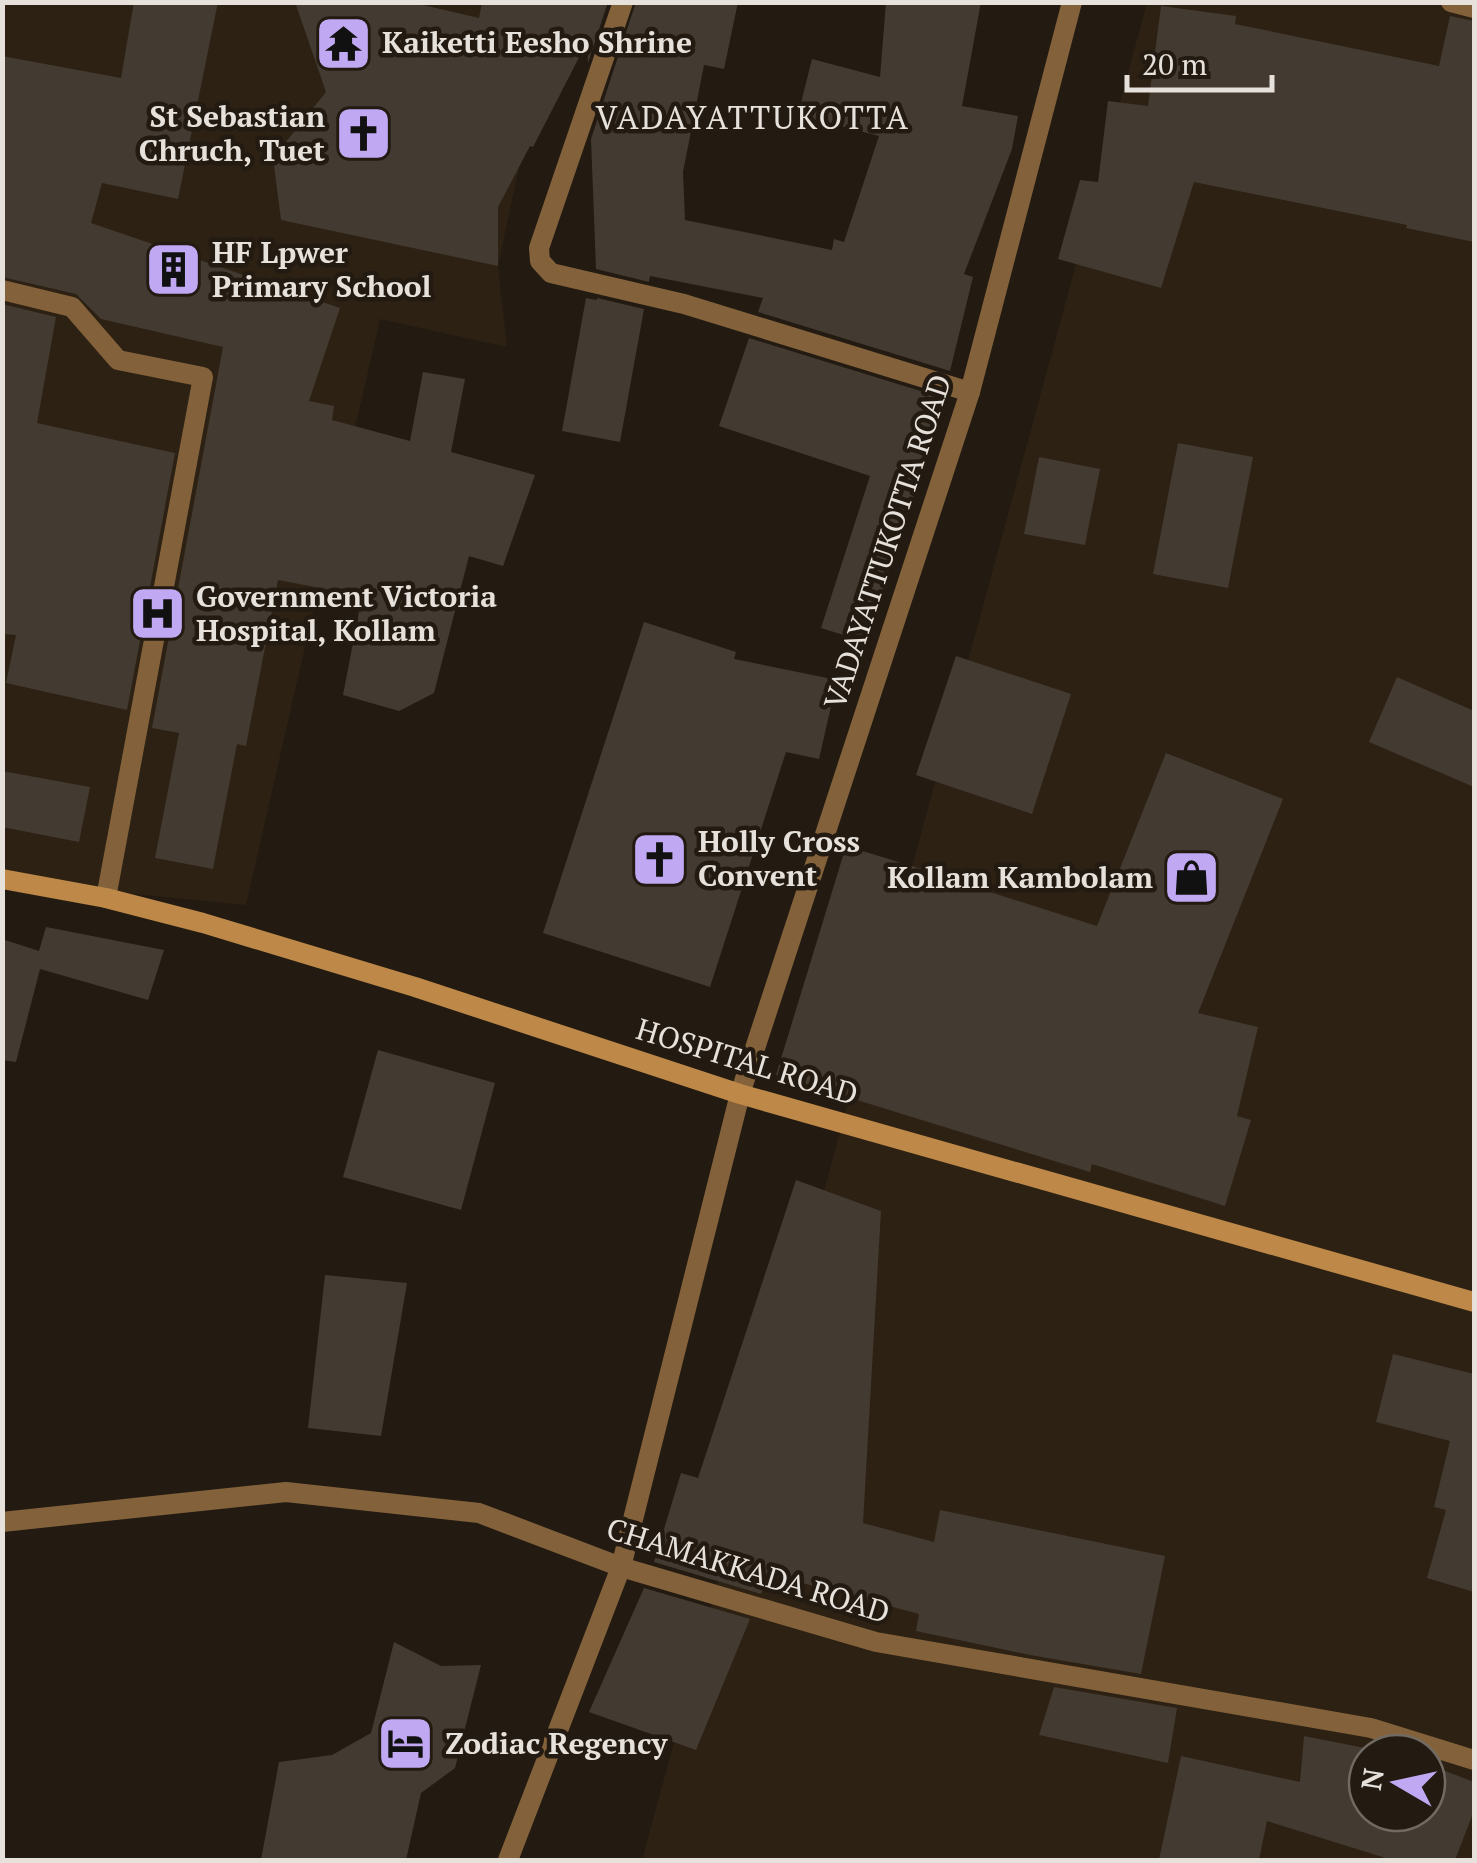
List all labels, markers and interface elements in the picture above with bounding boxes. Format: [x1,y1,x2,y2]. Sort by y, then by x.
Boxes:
temple icon: Kaiketti Eesho Shrine [313,13,373,73]
place label: Kaiketti Eesho Shrine [382,22,692,62]
scale bar [1127,30,1272,92]
text: 20 m [1142,44,1207,84]
place label: St Sebastian Chruch, Tuet [139,96,325,170]
district label: VADAYATTUKOTTA [596,96,910,138]
church icon: St Sebastian Chruch, Tuet [334,104,394,164]
place label: HF Lpwer Primary School [212,232,432,306]
building icon: HF Lpwer Primary School [143,240,203,300]
street label: VADAYATTUKOTTA ROAD [814,369,960,714]
place label: Government Victoria Hospital, Kollam [196,576,497,650]
hospital icon: Government Victoria Hospital, Kollam [127,584,187,644]
place label: Holly Cross Convent [698,821,860,895]
church icon: Holly Cross Convent [629,829,689,889]
shop icon: Kollam Kambolam [1162,848,1222,908]
place label: Kollam Kambolam [887,857,1153,897]
street label: HOSPITAL ROAD [632,1008,863,1114]
street label: CHAMAKKADA ROAD [602,1508,895,1632]
hotel icon: Zodiac Regency [376,1714,436,1774]
place label: Zodiac Regency [445,1723,668,1763]
north arrow [1347,1733,1447,1833]
text: N [1352,1766,1392,1792]

